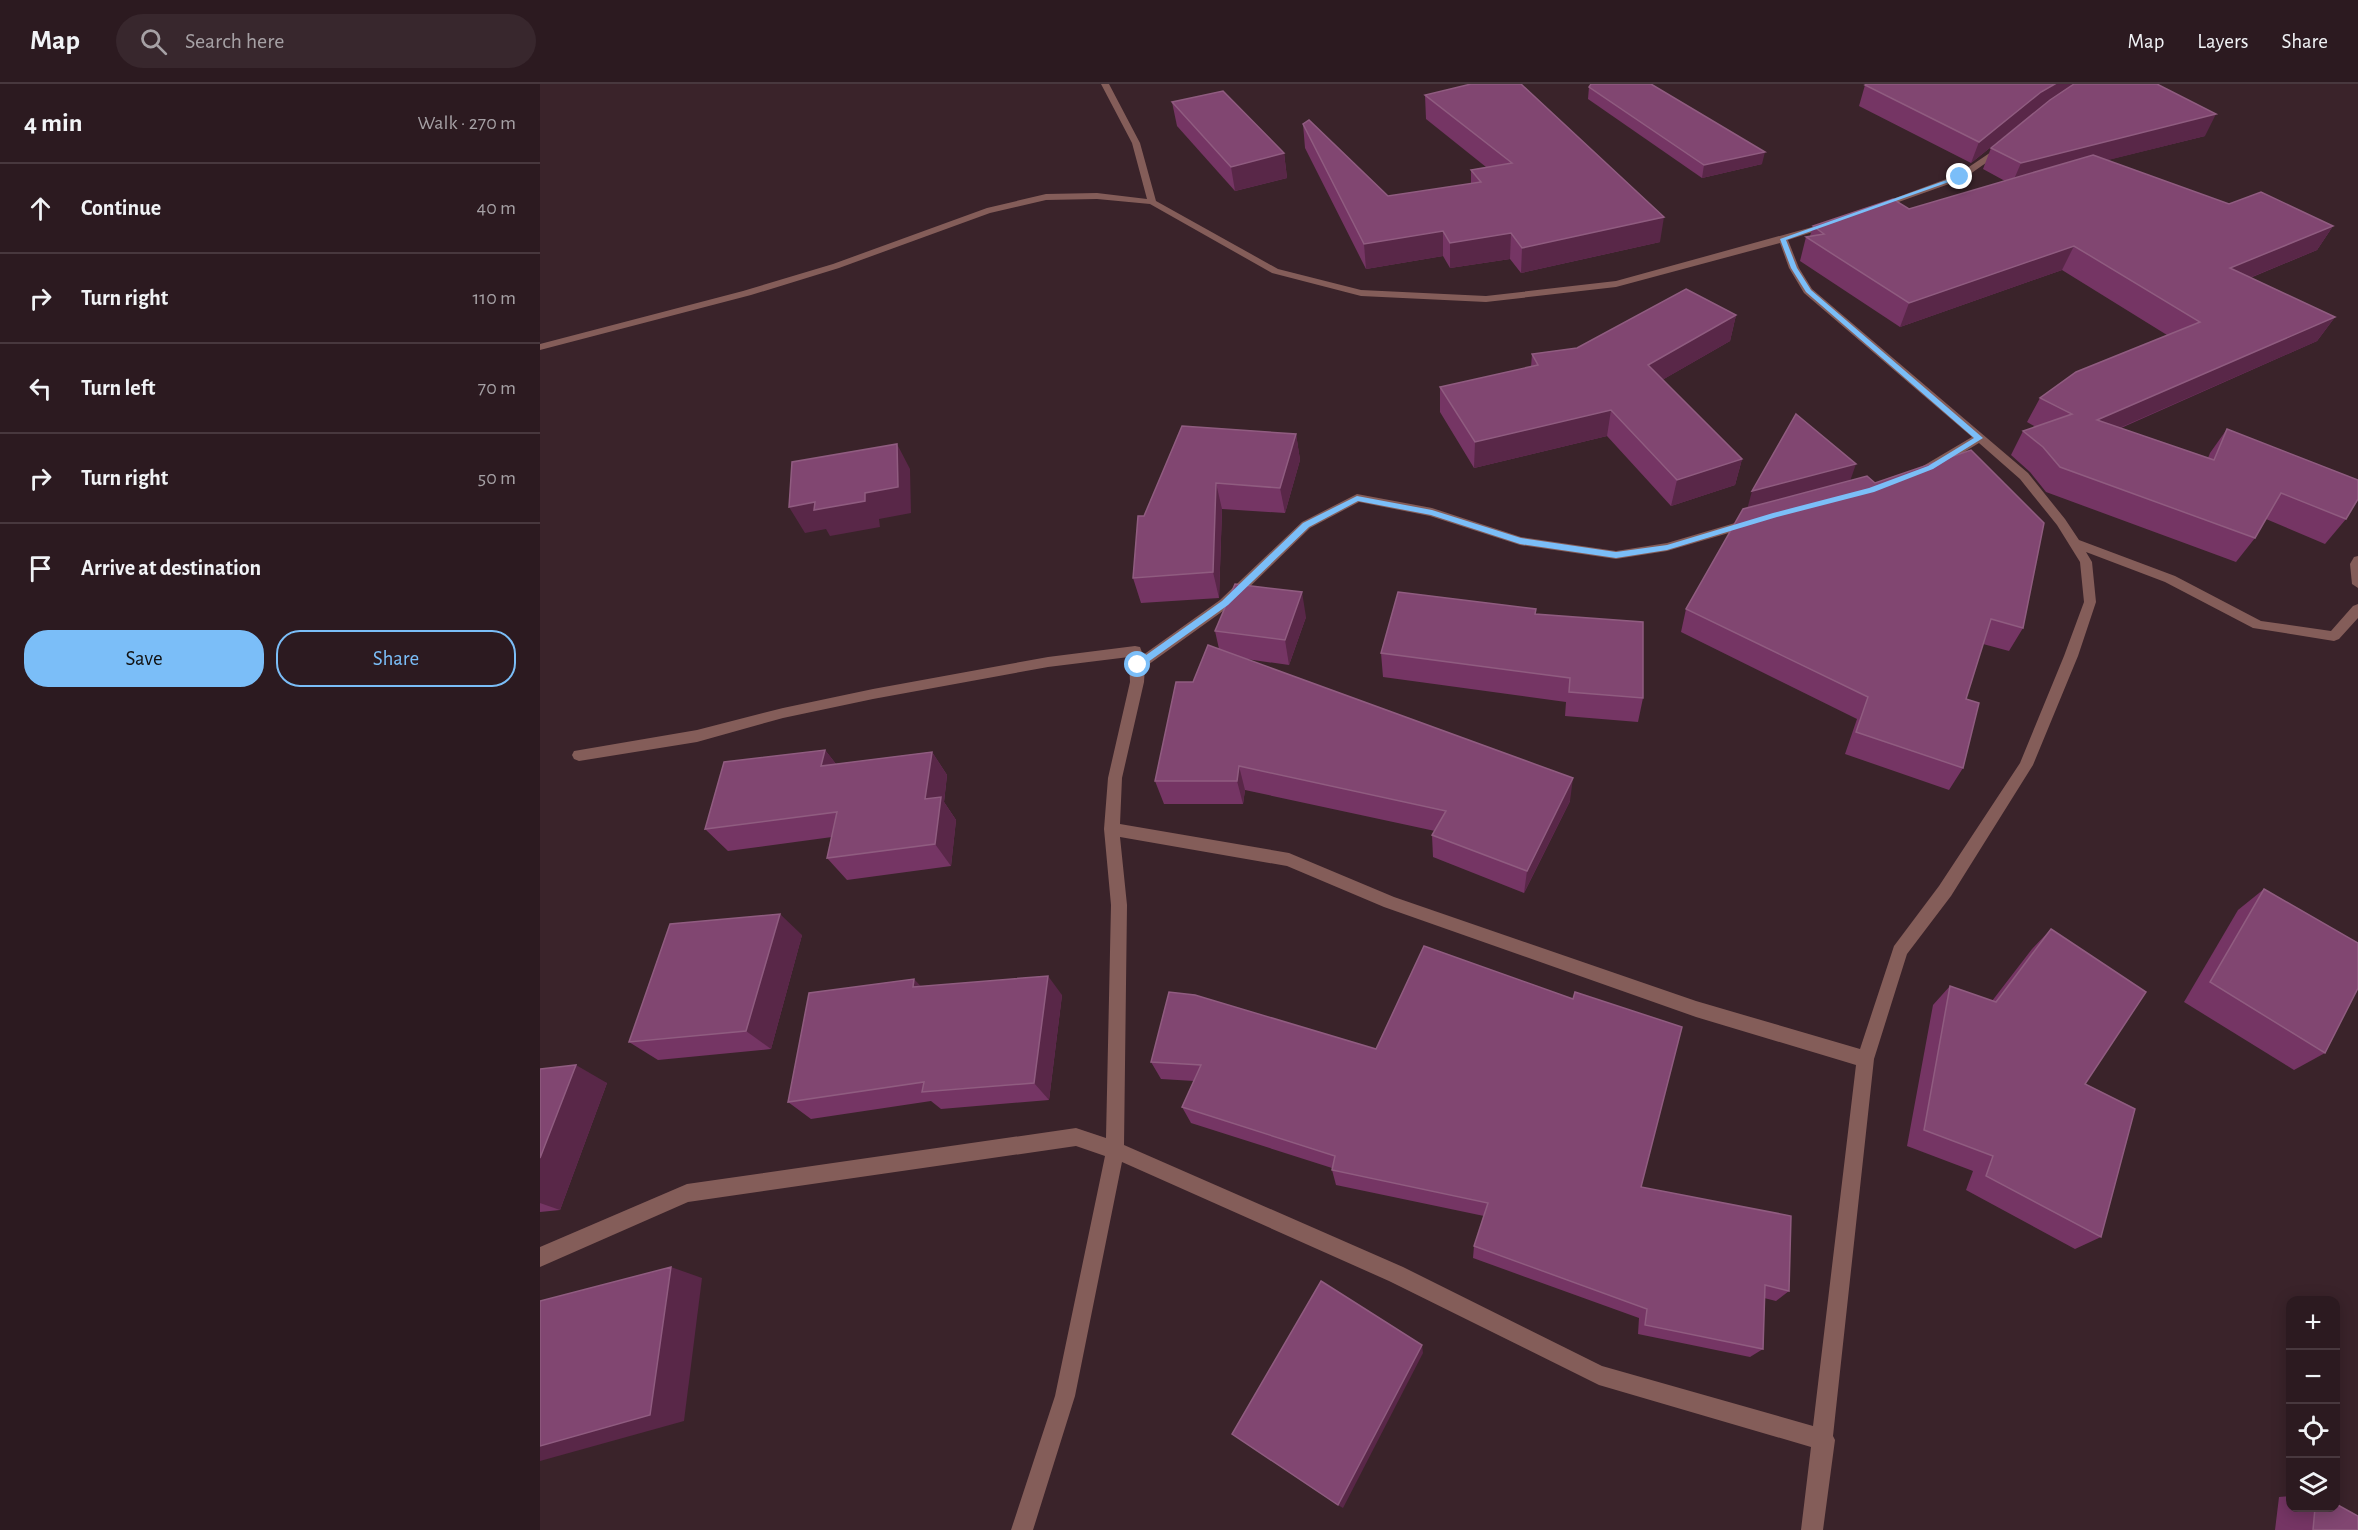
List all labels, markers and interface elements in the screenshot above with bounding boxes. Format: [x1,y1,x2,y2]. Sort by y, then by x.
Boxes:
search box [116,14,536,68]
icon: search [137,25,170,58]
text: Map [30,27,80,55]
text: Search here [185,30,284,52]
text: Map [2128,31,2164,52]
text: Layers [2197,31,2248,52]
text: Share [2281,31,2328,52]
text: 4 min [24,110,83,136]
text: Walk · 270 m [417,113,516,133]
route end [1946,163,1972,189]
icon: ahead [24,192,57,225]
text: Continue [81,197,161,219]
text: 40 m [477,198,516,218]
icon: right [24,282,57,315]
text: Turn right [81,287,168,309]
text: 110 m [472,288,516,308]
icon: left [24,372,57,405]
text: Turn left [81,377,155,399]
text: 70 m [478,378,516,398]
icon: right [24,462,57,495]
text: Turn right [81,467,168,489]
text: 50 m [478,468,516,488]
icon: arrive [24,552,57,585]
text: Arrive at destination [81,557,261,579]
button: Save [24,630,264,687]
button: Share [276,630,516,687]
route start [1124,651,1150,677]
map controls [2286,1296,2340,1512]
button: + [2286,1296,2340,1350]
button: − [2286,1350,2340,1404]
button: locate [2286,1404,2340,1458]
button: layers [2286,1458,2340,1512]

